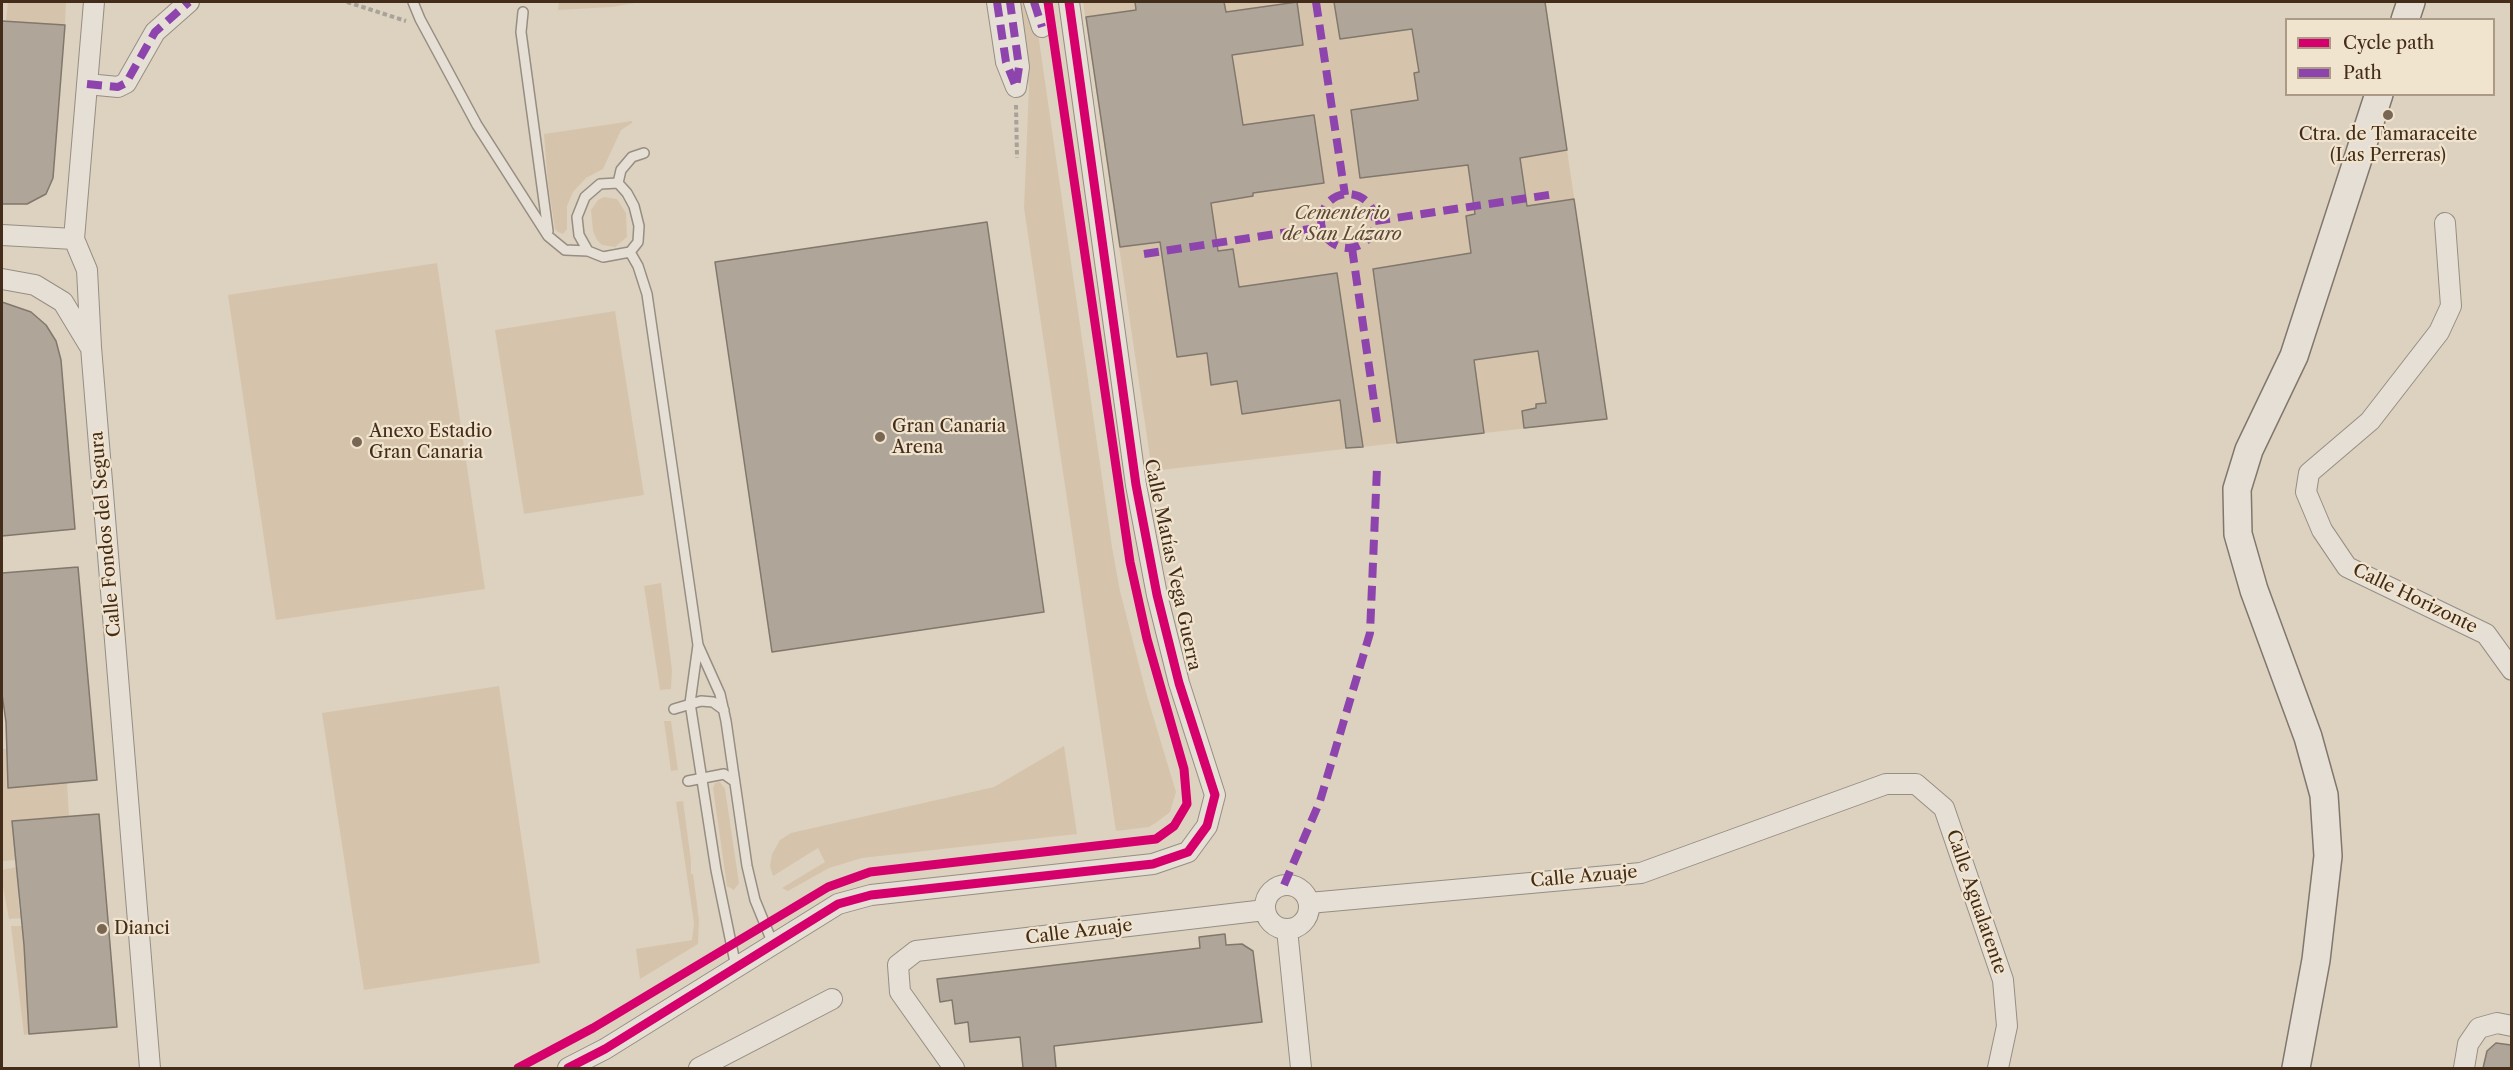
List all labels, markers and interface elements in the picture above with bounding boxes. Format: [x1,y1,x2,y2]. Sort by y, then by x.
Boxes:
legend [2285,18,2495,96]
text: Cycle path [2343,32,2434,54]
text: Path [2343,62,2382,84]
marker: Ctra. de Tamaraceite (Las Perreras) [2381,108,2395,122]
place label: Ctra. de Tamaraceite (Las Perreras) [2299,124,2477,166]
park label: Cementerio de San Lázaro [1282,203,1402,246]
place label: Gran Canaria Arena [892,416,1006,458]
place label: Anexo Estadio Gran Canaria [369,421,492,464]
street label: Calle Fondos del Segura [86,430,126,638]
marker: Gran Canaria Arena [873,430,887,444]
marker: Anexo Estadio Gran Canaria [350,435,364,449]
street label: Calle Matías Vega Guerra [1139,457,1205,673]
street label: Calle Horizonte [2349,559,2481,639]
street label: Calle Agualatente [1941,827,2011,977]
street label: Calle Azuaje [1530,862,1638,892]
street label: Calle Azuaje [1024,915,1134,949]
place label: Dianci [114,918,170,940]
marker: Dianci [95,922,109,936]

